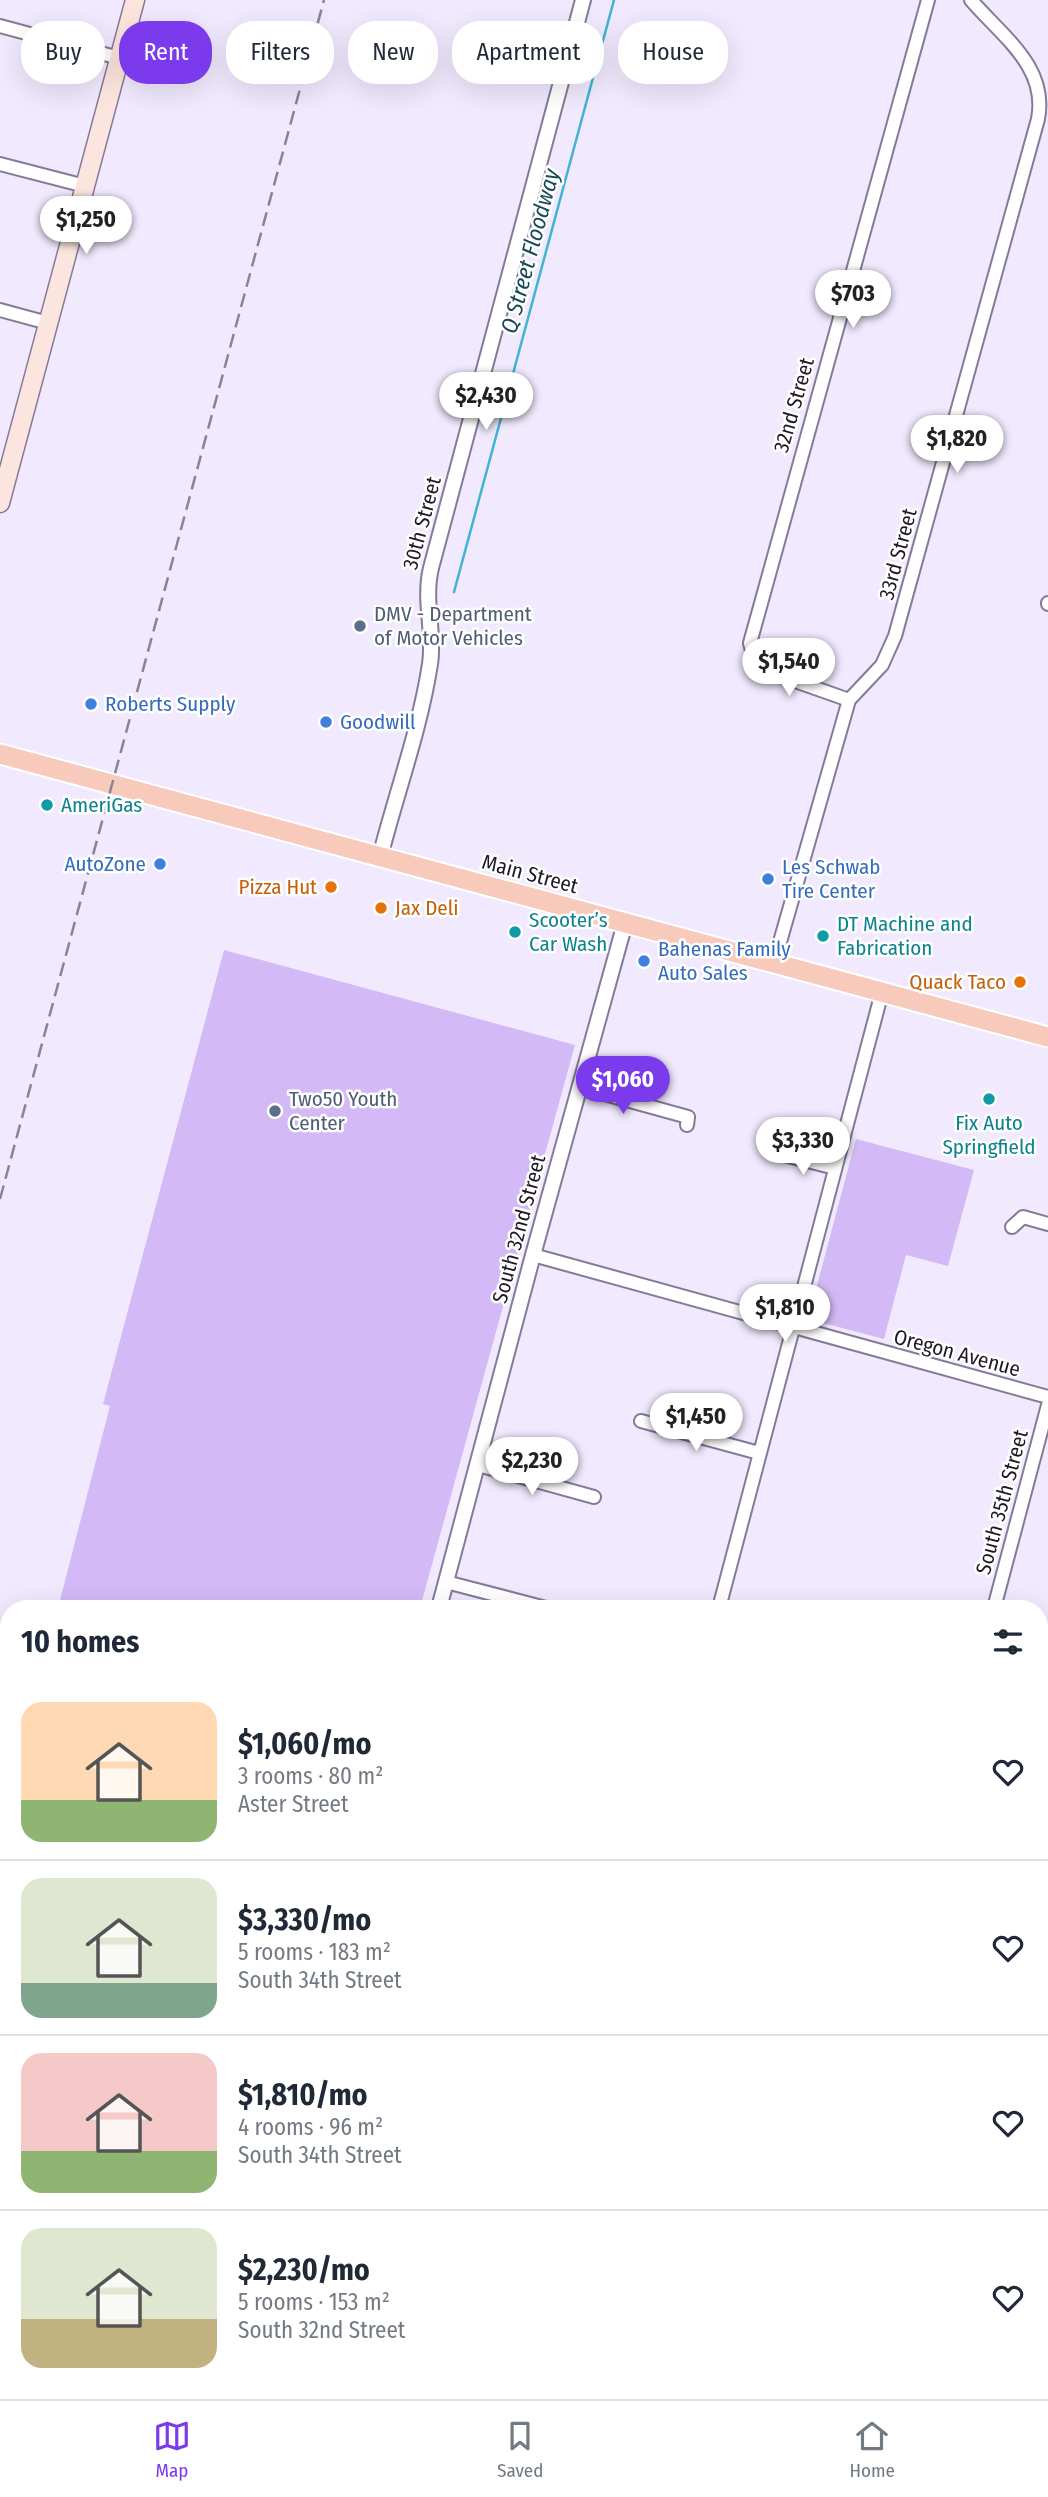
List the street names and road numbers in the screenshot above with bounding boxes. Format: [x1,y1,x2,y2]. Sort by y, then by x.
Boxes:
street label: 32nd Street [768,354,820,455]
street label: 30th Street [397,474,447,572]
street label: 33rd Street [873,505,923,603]
street label: Main Street [479,849,581,899]
street label: South 32nd Street [487,1152,551,1306]
street label: Oregon Avenue [891,1324,1023,1382]
street label: South 35th Street [970,1427,1034,1577]

